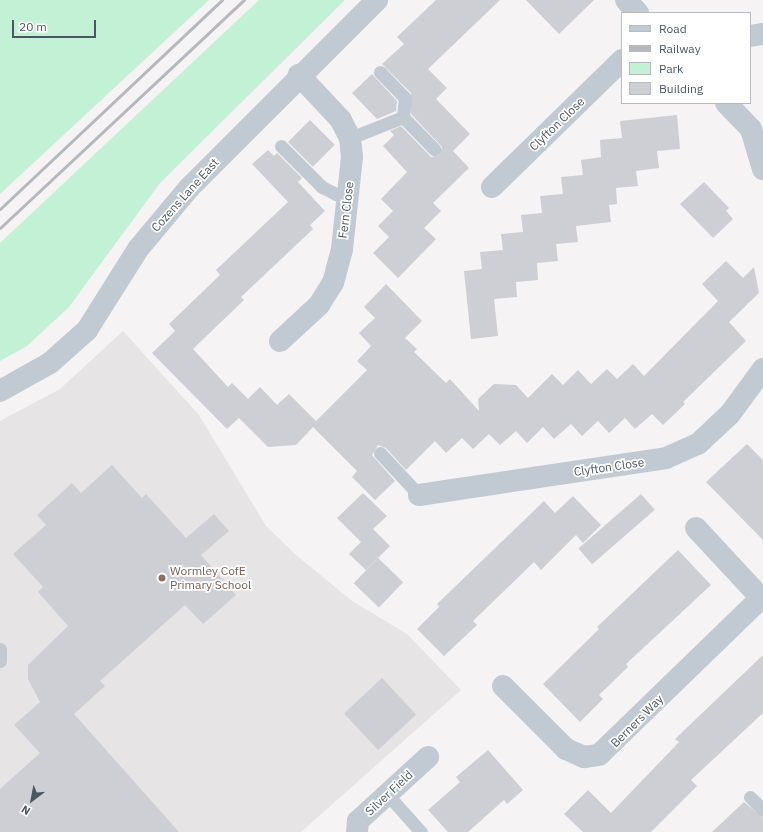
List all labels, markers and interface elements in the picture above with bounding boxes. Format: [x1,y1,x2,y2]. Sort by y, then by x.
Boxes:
scale bar [14,12,98,38]
legend [621,12,751,104]
text: 20 m [19,19,47,34]
text: Road [659,21,687,36]
text: Railway [659,41,701,56]
text: Park [659,61,683,76]
text: Building [659,81,703,96]
street label: Clyfton Close [526,94,588,154]
street label: Cozens Lane East [148,155,222,235]
street label: Fern Close [335,181,357,239]
street label: Clyfton Close [573,455,645,479]
place label: Wormley CofE Primary School [170,564,251,592]
marker: Wormley CofE Primary School [157,573,167,583]
street label: Berners Way [608,692,666,750]
street label: Silver Field [362,768,416,818]
north arrow [12,780,52,820]
text: N [19,802,33,818]

